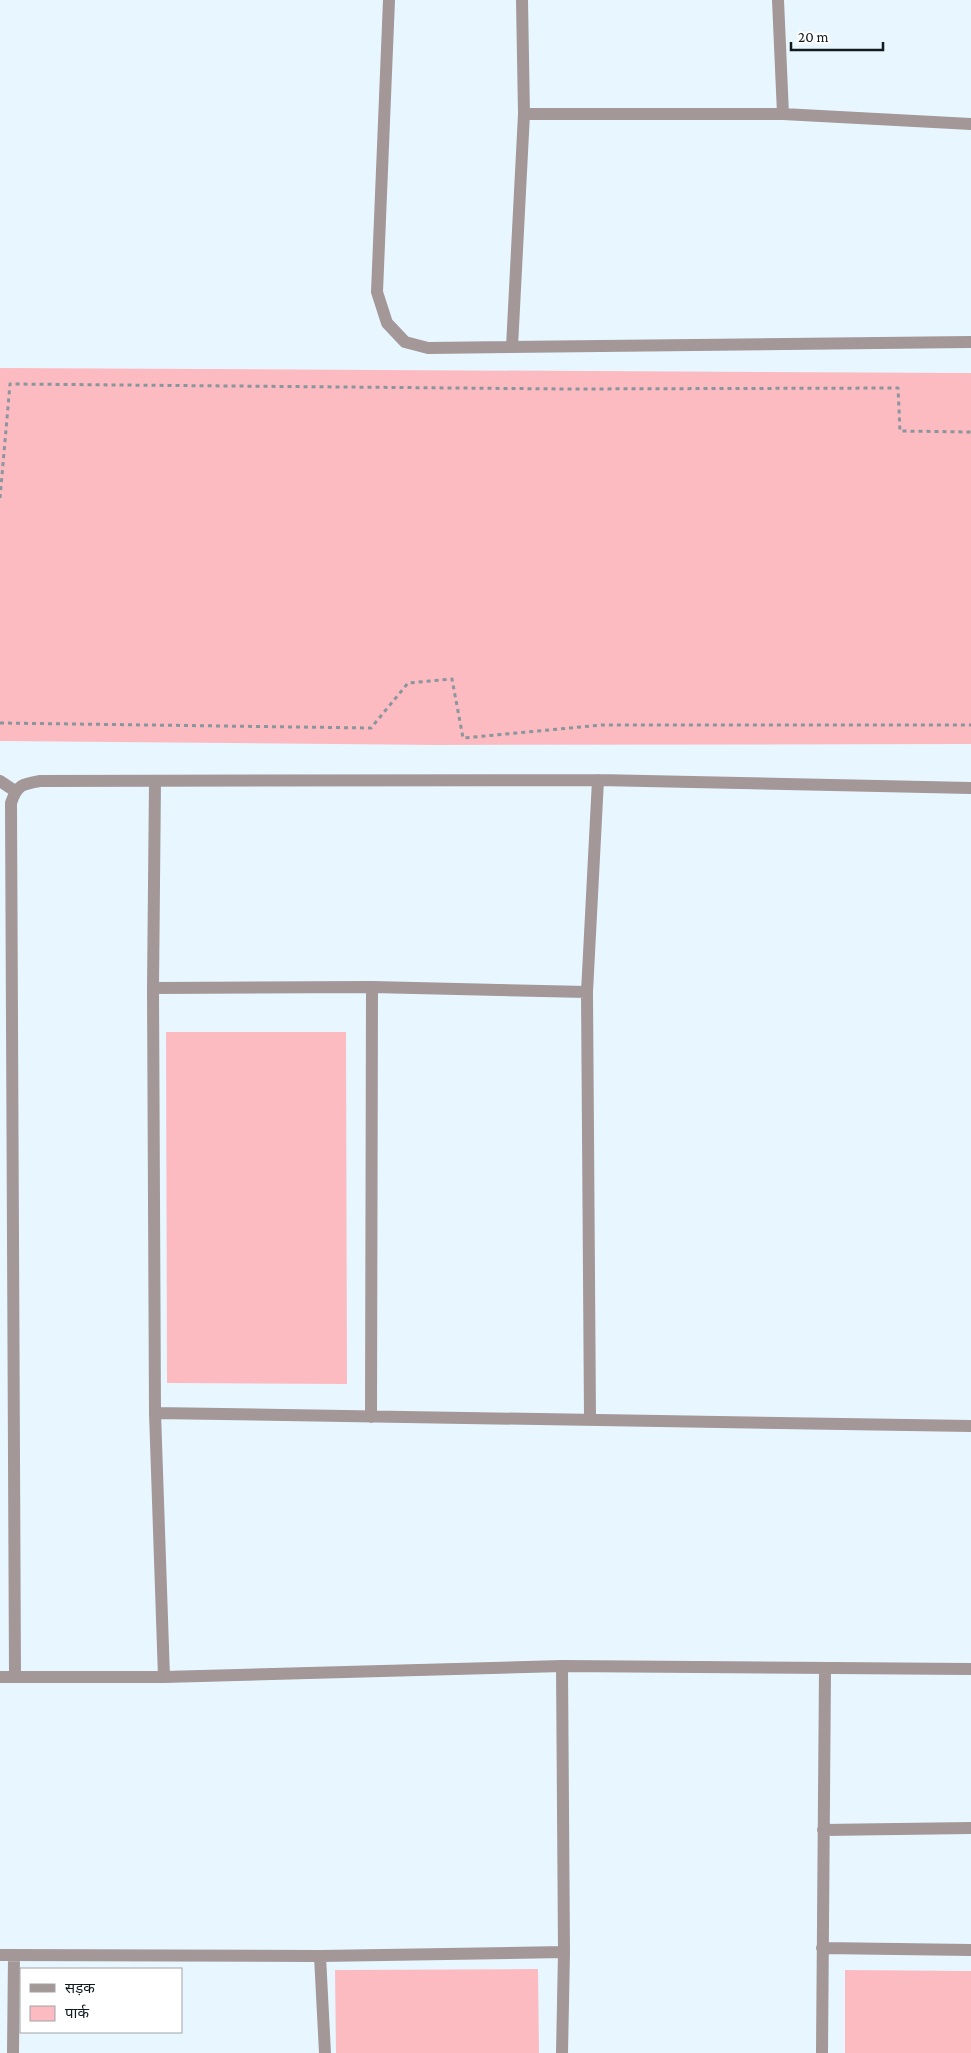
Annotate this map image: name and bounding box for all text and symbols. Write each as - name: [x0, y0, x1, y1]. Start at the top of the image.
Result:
- scale bar: [791, 20, 884, 52]
- text: 20 m: [798, 29, 829, 45]
- legend: [20, 1968, 182, 2033]
- text: सड़क: [65, 1980, 95, 1996]
- text: पार्क: [65, 2004, 89, 2021]

